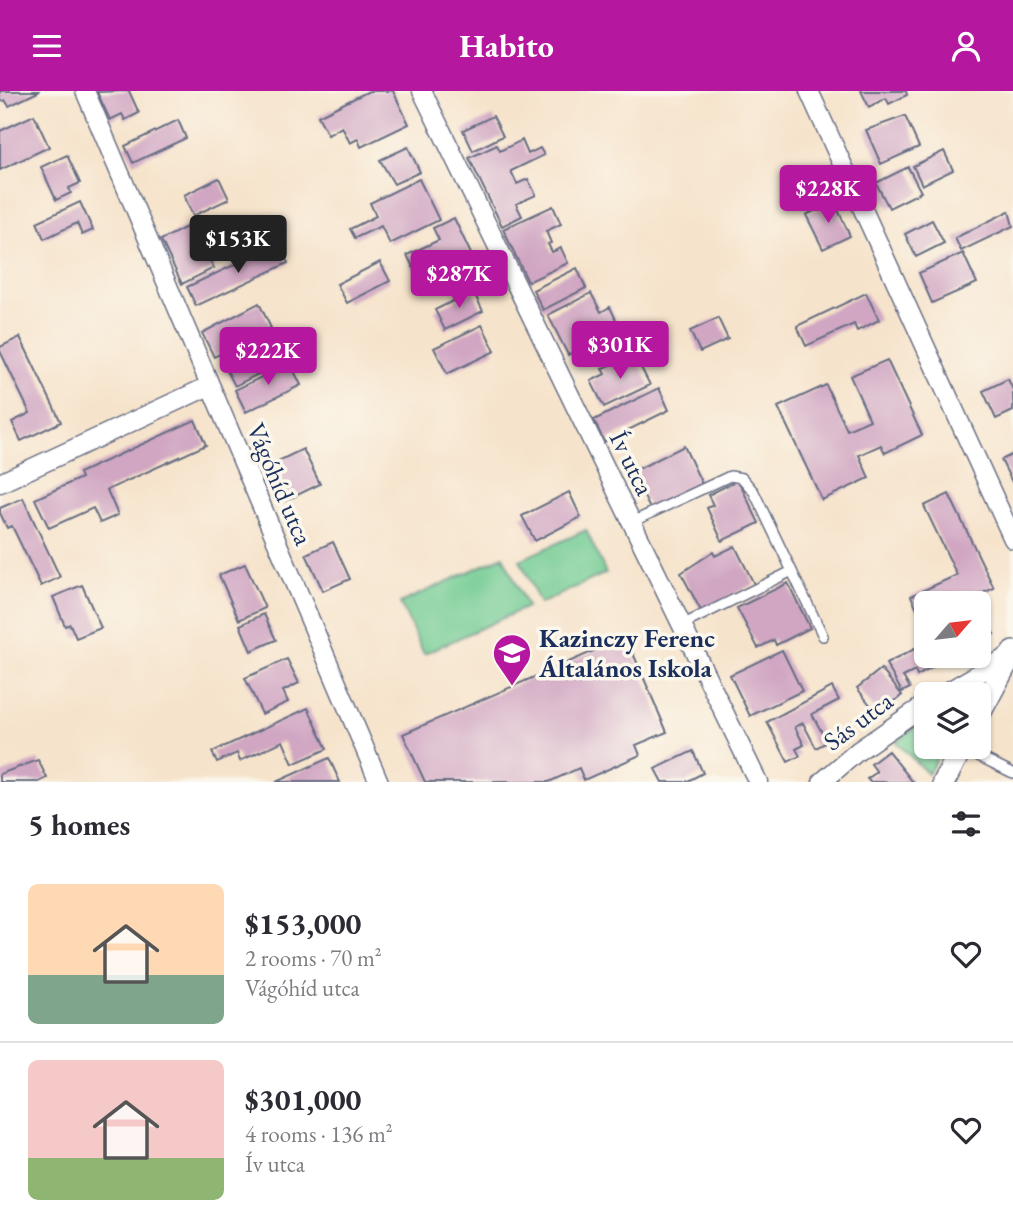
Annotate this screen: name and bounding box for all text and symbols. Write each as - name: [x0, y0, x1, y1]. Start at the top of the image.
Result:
- text: Habito: [459, 25, 554, 67]
- icon: menu: [28, 27, 66, 65]
- icon: person: [947, 27, 985, 65]
- pin: $228K: [779, 165, 877, 225]
- text: $228K: [796, 173, 860, 203]
- pin: $153K: [189, 215, 287, 275]
- text: $153K: [206, 223, 270, 253]
- pin: $287K: [410, 251, 508, 310]
- text: $287K: [427, 258, 491, 288]
- pin: $301K: [571, 321, 669, 381]
- pin: $222K: [219, 327, 317, 387]
- text: $301K: [588, 329, 652, 359]
- text: $222K: [236, 335, 300, 365]
- street label: Vágóhíd utca: [239, 418, 321, 551]
- street label: Ív utca: [602, 425, 662, 502]
- north arrow: [914, 591, 990, 669]
- map controls: [914, 591, 991, 759]
- place label: Kazinczy Ferenc Általános Iskola: [538, 621, 715, 685]
- school or university icon: Kazinczy Ferenc Általános Iskola: [491, 632, 533, 687]
- button: layers: [914, 682, 991, 759]
- street label: Sás utca: [816, 683, 900, 758]
- text: 5 homes: [28, 805, 130, 844]
- icon: filters: [947, 805, 985, 843]
- text: $153,000: [245, 904, 361, 943]
- icon: home: [84, 912, 168, 996]
- icon: heart: [947, 935, 985, 973]
- text: 2 rooms · 70 m²: [245, 943, 382, 973]
- text: Vágóhíd utca: [245, 973, 360, 1003]
- text: $301,000: [245, 1080, 361, 1119]
- icon: home: [84, 1088, 168, 1172]
- icon: heart: [947, 1111, 985, 1149]
- text: 4 rooms · 136 m²: [245, 1119, 393, 1149]
- text: Ív utca: [245, 1149, 305, 1179]

